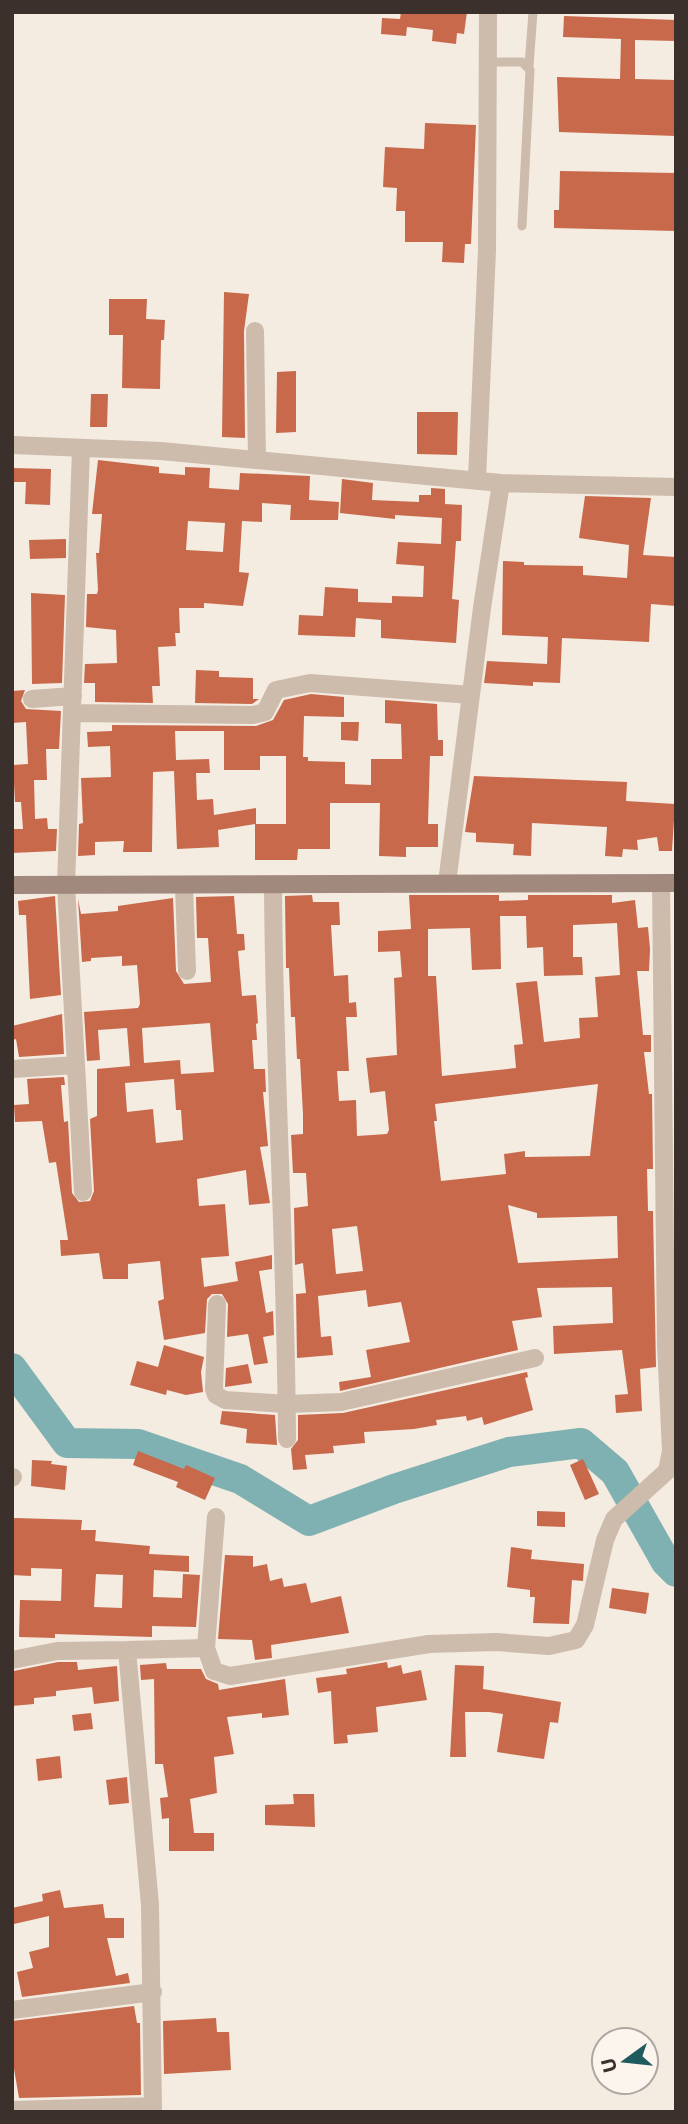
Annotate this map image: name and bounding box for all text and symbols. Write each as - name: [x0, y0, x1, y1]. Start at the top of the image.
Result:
- north arrow: [590, 2026, 660, 2096]
- text: U: [595, 2056, 621, 2075]

